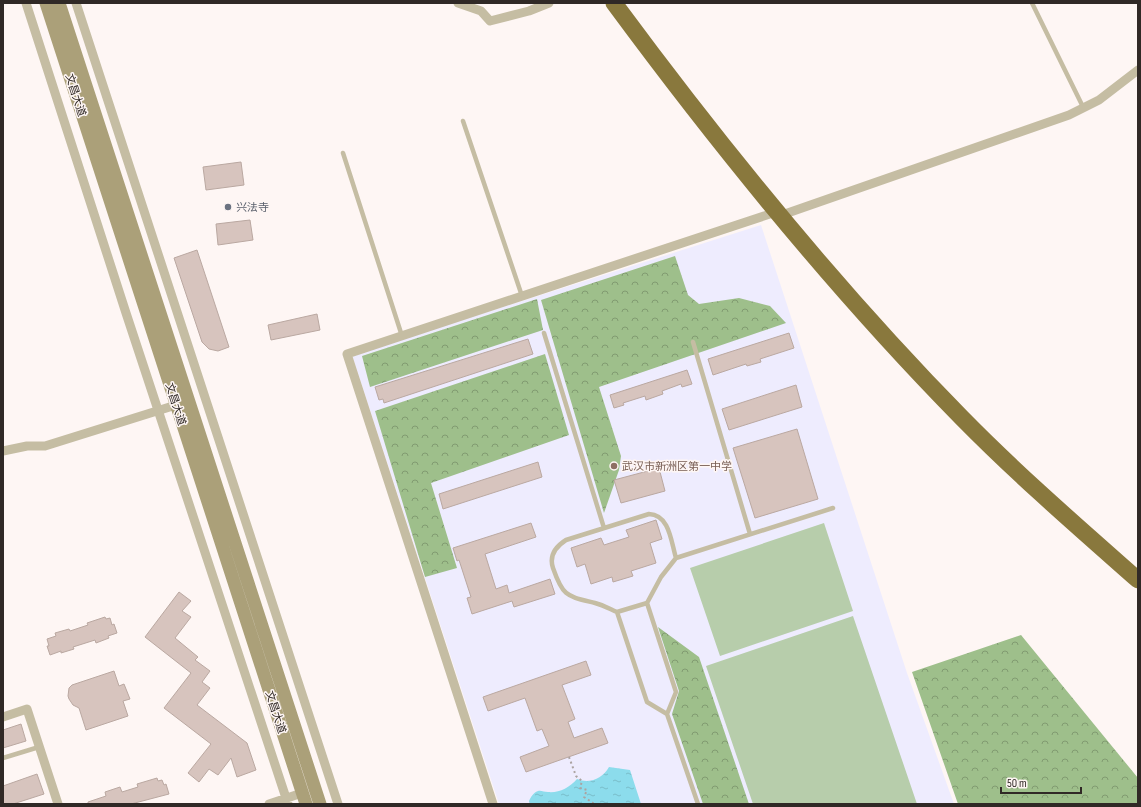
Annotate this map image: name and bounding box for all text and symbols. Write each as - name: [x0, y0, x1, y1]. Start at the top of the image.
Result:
- street label: 文昌大道: [63, 72, 89, 118]
- place label: 兴法寺: [236, 201, 269, 214]
- marker: 兴法寺: [223, 202, 233, 212]
- street label: 文昌大道: [163, 381, 189, 427]
- place label: 武汉市新洲区第一中学: [622, 460, 732, 473]
- marker: 武汉市新洲区第一中学: [609, 461, 619, 471]
- street label: 文昌大道: [263, 689, 289, 735]
- scale bar: [1001, 769, 1081, 795]
- text: 50 m: [1007, 776, 1027, 791]

